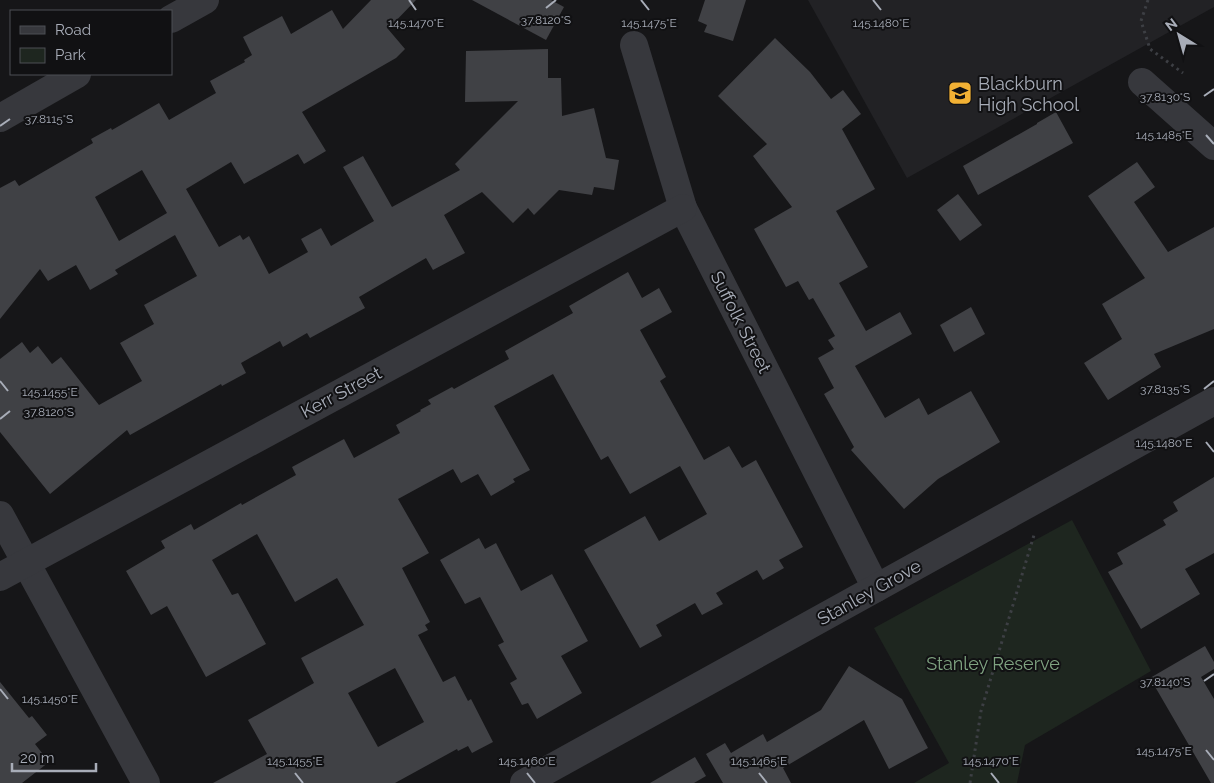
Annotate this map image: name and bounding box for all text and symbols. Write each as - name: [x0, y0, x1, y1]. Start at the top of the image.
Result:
- legend: [10, 10, 172, 75]
- north arrow: [1154, 10, 1204, 60]
- text: 37.8120°S: [521, 13, 571, 27]
- text: N: [1162, 15, 1180, 34]
- text: 145.1470°E: [388, 16, 444, 30]
- text: 145.1475°E: [621, 16, 677, 30]
- text: 145.1480°E: [853, 16, 909, 30]
- text: Road: [55, 21, 91, 39]
- text: Park: [55, 46, 86, 64]
- place label: Blackburn High School: [978, 73, 1079, 115]
- school or university icon: Blackburn High School: [947, 80, 973, 106]
- text: 37.8130°S: [1140, 90, 1190, 104]
- text: 37.8115°S: [25, 112, 73, 126]
- text: 145.1485°E: [1136, 128, 1192, 142]
- street label: Suffolk Street: [706, 268, 776, 376]
- street label: Kerr Street: [297, 362, 385, 422]
- text: 37.8135°S: [1140, 382, 1190, 396]
- text: 145.1455°E: [22, 385, 78, 399]
- text: 37.8120°S: [24, 405, 74, 419]
- text: 145.1480°E: [1136, 436, 1192, 450]
- street label: Stanley Grove: [813, 555, 925, 629]
- park label: Stanley Reserve: [926, 653, 1060, 674]
- text: 37.8140°S: [1140, 675, 1190, 689]
- text: 145.1450°E: [22, 692, 78, 706]
- scale bar: [12, 740, 96, 772]
- text: 145.1475°E: [1136, 744, 1192, 758]
- text: 20 m: [20, 749, 55, 767]
- text: 145.1455°E: [267, 754, 323, 768]
- text: 145.1460°E: [498, 754, 556, 768]
- text: 145.1465°E: [731, 754, 787, 768]
- text: 145.1470°E: [963, 754, 1019, 768]

